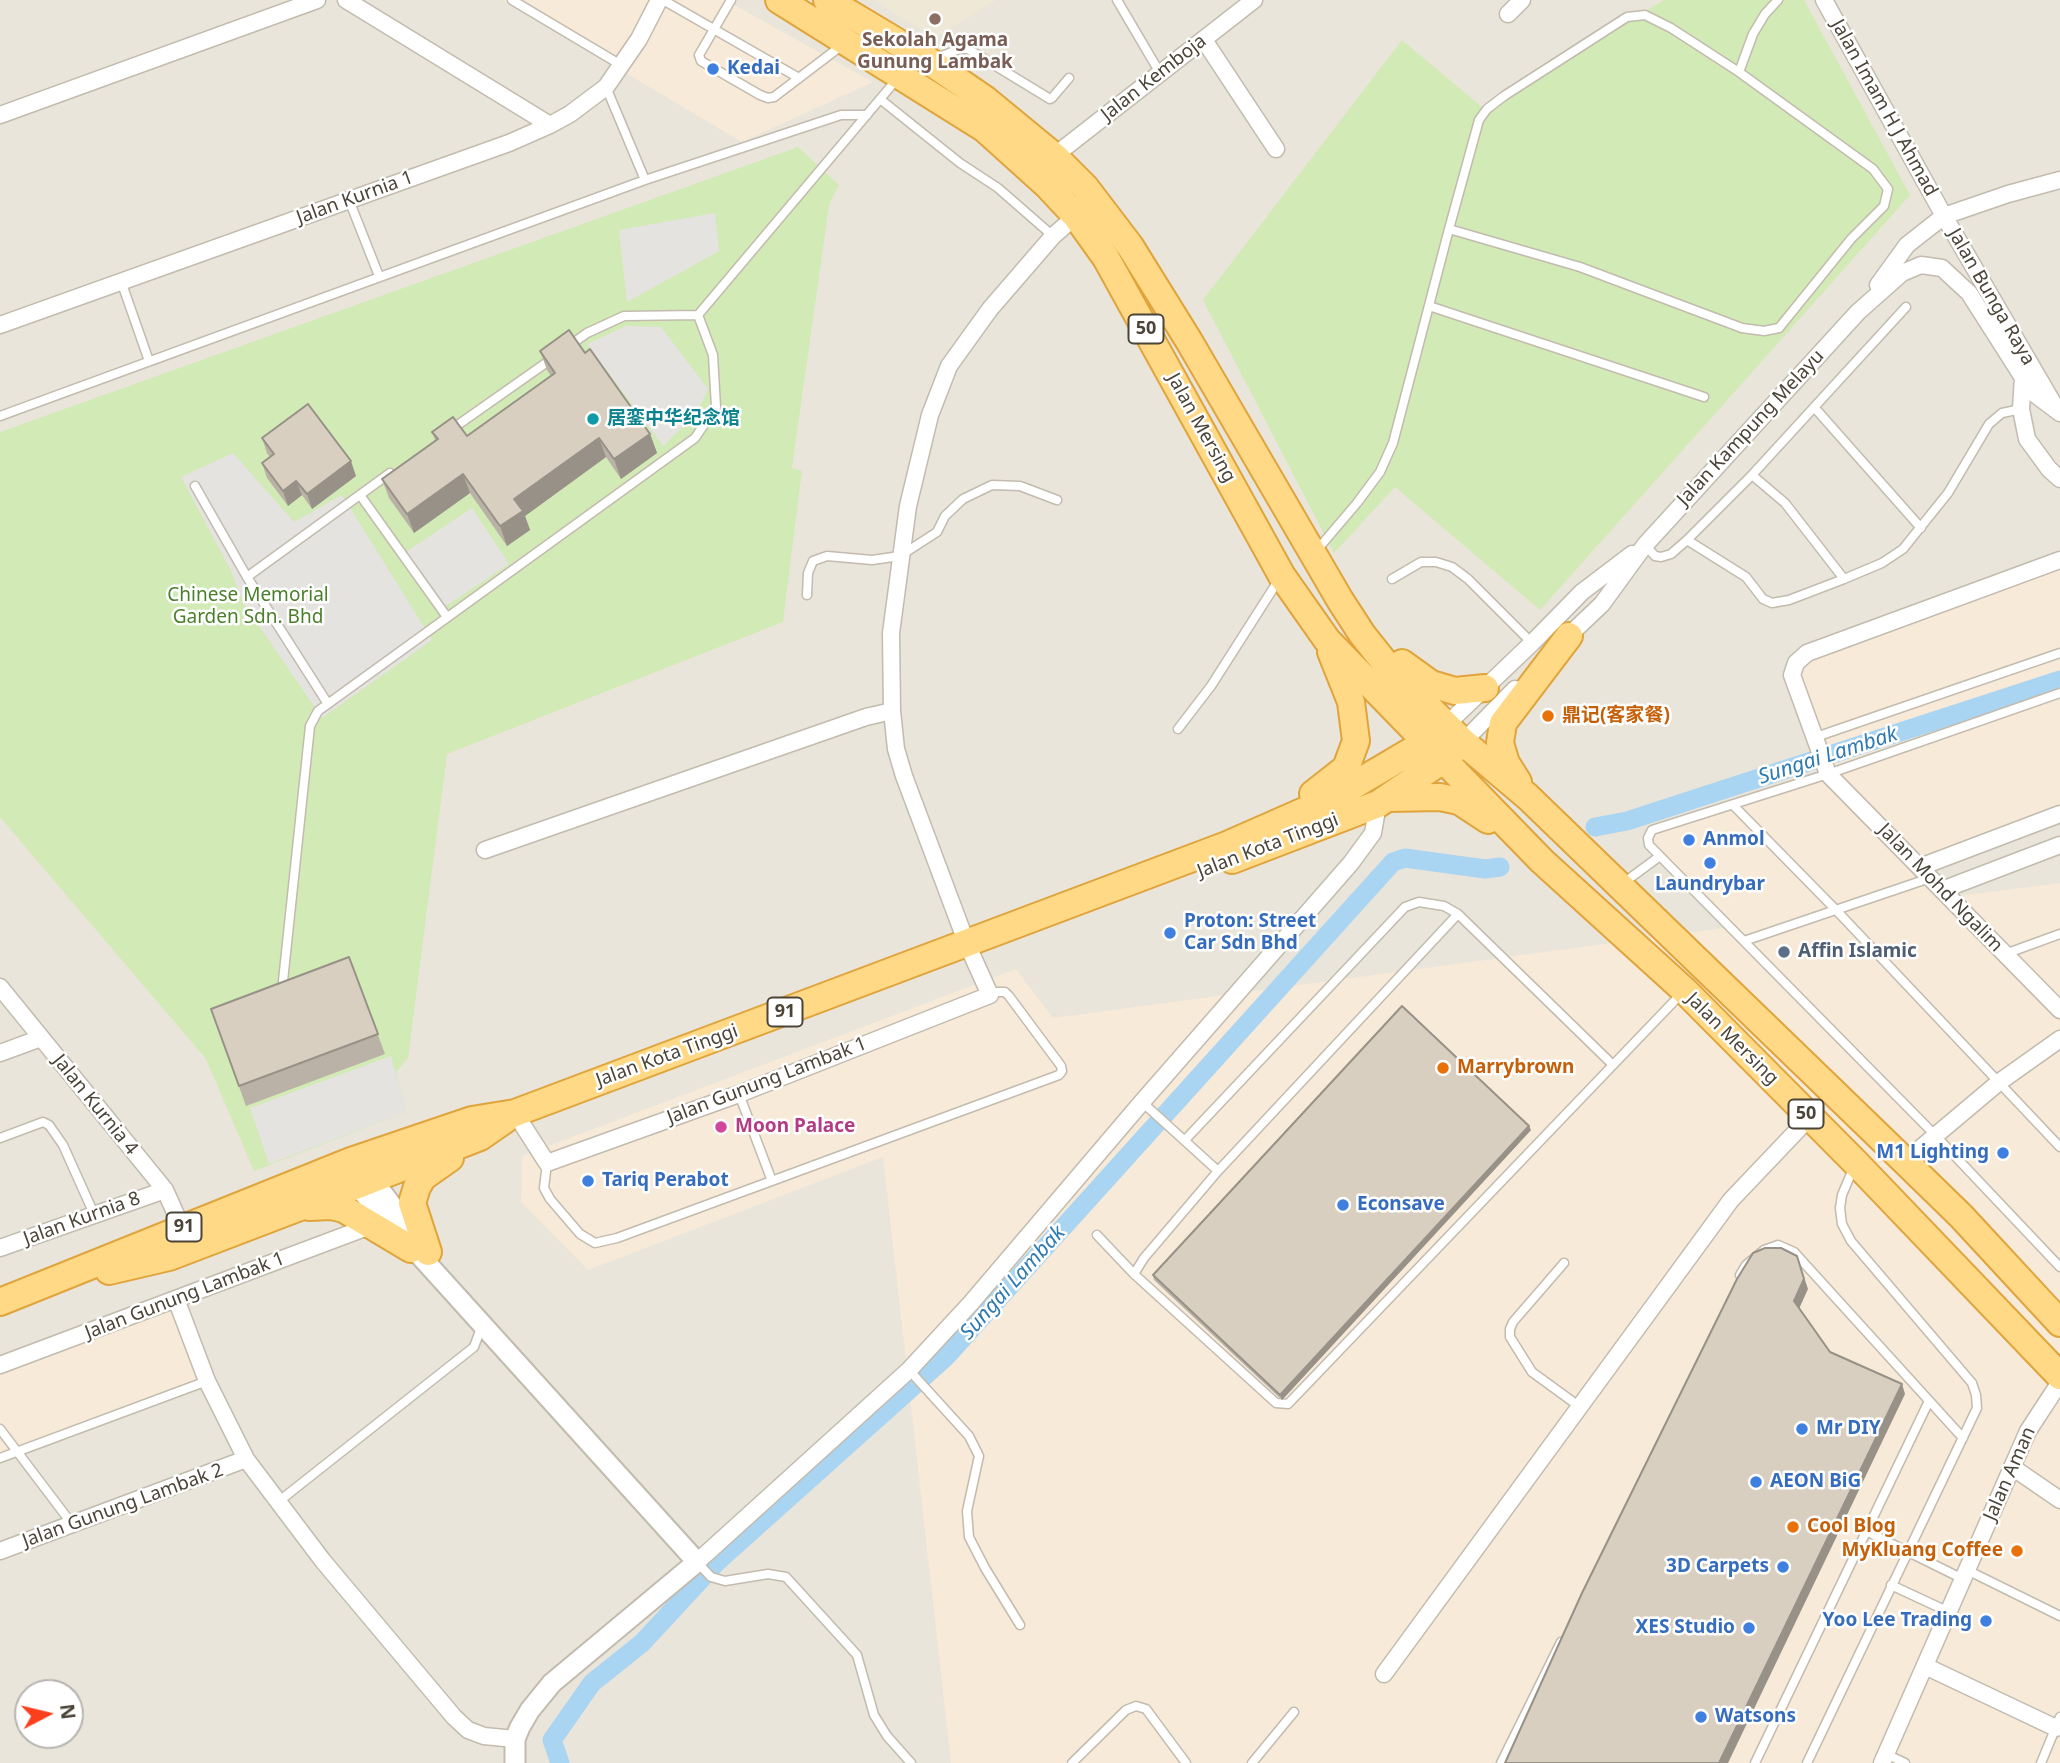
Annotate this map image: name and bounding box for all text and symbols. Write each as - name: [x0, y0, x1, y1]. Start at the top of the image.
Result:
- marker: Sekolah Agama Gunung Lambak: [927, 11, 943, 27]
- street label: Jalan Imam H J Ahmad: [1826, 16, 1942, 200]
- place label: Sekolah Agama Gunung Lambak: [857, 30, 1013, 74]
- street label: Jalan Kemboja: [1097, 30, 1211, 126]
- place label: Kedai: [727, 58, 780, 80]
- marker: Kedai: [705, 61, 721, 77]
- street label: Jalan Kurnia 1: [294, 166, 416, 230]
- street label: Jalan Bunga Raya: [1943, 225, 2039, 369]
- road number: 50: [1128, 314, 1164, 344]
- street label: Jalan Kampung Melayu: [1673, 345, 1829, 511]
- street label: Jalan Mersing: [1162, 369, 1240, 487]
- place label: 居銮中华纪念馆: [607, 408, 740, 430]
- marker: 居銮中华纪念馆: [585, 411, 601, 427]
- park label: Chinese Memorial Garden Sdn. Bhd: [167, 585, 329, 629]
- place label: 鼎记(客家餐): [1562, 705, 1670, 727]
- marker: 鼎记(客家餐): [1540, 708, 1556, 724]
- water label: Sungai Lambak: [1755, 722, 1901, 790]
- street label: Jalan Kota Tinggi: [1194, 809, 1342, 883]
- street label: Jalan Mohd Ngalim: [1873, 819, 2007, 957]
- place label: Anmol: [1703, 829, 1765, 851]
- marker: Anmol: [1681, 832, 1697, 848]
- marker: Laundrybar: [1702, 855, 1718, 871]
- place label: Laundrybar: [1655, 874, 1765, 896]
- place label: Proton: Street Car Sdn Bhd: [1184, 911, 1316, 955]
- marker: Proton: Street Car Sdn Bhd: [1162, 925, 1178, 941]
- place label: Affin Islamic: [1798, 941, 1917, 963]
- marker: Affin Islamic: [1776, 944, 1792, 960]
- street label: Jalan Mersing: [1681, 988, 1783, 1090]
- road number: 91: [768, 998, 802, 1027]
- street label: Jalan Kota Tinggi: [593, 1020, 741, 1092]
- street label: Jalan Gunung Lambak 1: [664, 1032, 870, 1130]
- street label: Jalan Kurnia 4: [48, 1050, 142, 1160]
- place label: Marrybrown: [1457, 1057, 1574, 1079]
- marker: Marrybrown: [1435, 1060, 1451, 1076]
- road number: 50: [1788, 1100, 1824, 1128]
- place label: Moon Palace: [735, 1116, 855, 1138]
- marker: Moon Palace: [713, 1119, 729, 1135]
- place label: M1 Lighting: [1876, 1142, 1989, 1164]
- marker: M1 Lighting: [1995, 1145, 2011, 1161]
- place label: Tariq Perabot: [602, 1170, 729, 1192]
- marker: Tariq Perabot: [580, 1173, 596, 1189]
- street label: Jalan Kurnia 8: [21, 1187, 143, 1251]
- place label: Econsave: [1357, 1194, 1445, 1216]
- marker: Econsave: [1335, 1197, 1351, 1213]
- road number: 91: [166, 1212, 202, 1242]
- water label: Sungai Lambak: [955, 1221, 1071, 1345]
- street label: Jalan Gunung Lambak 1: [82, 1247, 288, 1345]
- place label: Mr DIY: [1816, 1418, 1881, 1440]
- marker: Mr DIY: [1794, 1421, 1810, 1437]
- street label: Jalan Aman: [1979, 1424, 2041, 1524]
- street label: Jalan Gunung Lambak 2: [19, 1459, 227, 1553]
- place label: AEON BiG: [1770, 1471, 1861, 1493]
- marker: AEON BiG: [1748, 1474, 1764, 1490]
- place label: Cool Blog: [1807, 1516, 1896, 1538]
- marker: Cool Blog: [1785, 1519, 1801, 1535]
- place label: MyKluang Coffee: [1842, 1540, 2003, 1562]
- marker: MyKluang Coffee: [2009, 1543, 2025, 1559]
- place label: 3D Carpets: [1666, 1556, 1769, 1578]
- marker: 3D Carpets: [1775, 1559, 1791, 1575]
- place label: Yoo Lee Trading: [1823, 1610, 1972, 1632]
- marker: Yoo Lee Trading: [1978, 1613, 1994, 1629]
- place label: XES Studio: [1636, 1617, 1735, 1639]
- marker: XES Studio: [1741, 1620, 1757, 1636]
- north arrow: [14, 1679, 84, 1749]
- text: N: [54, 1702, 82, 1721]
- place label: Watsons: [1715, 1706, 1796, 1728]
- marker: Watsons: [1693, 1709, 1709, 1725]

